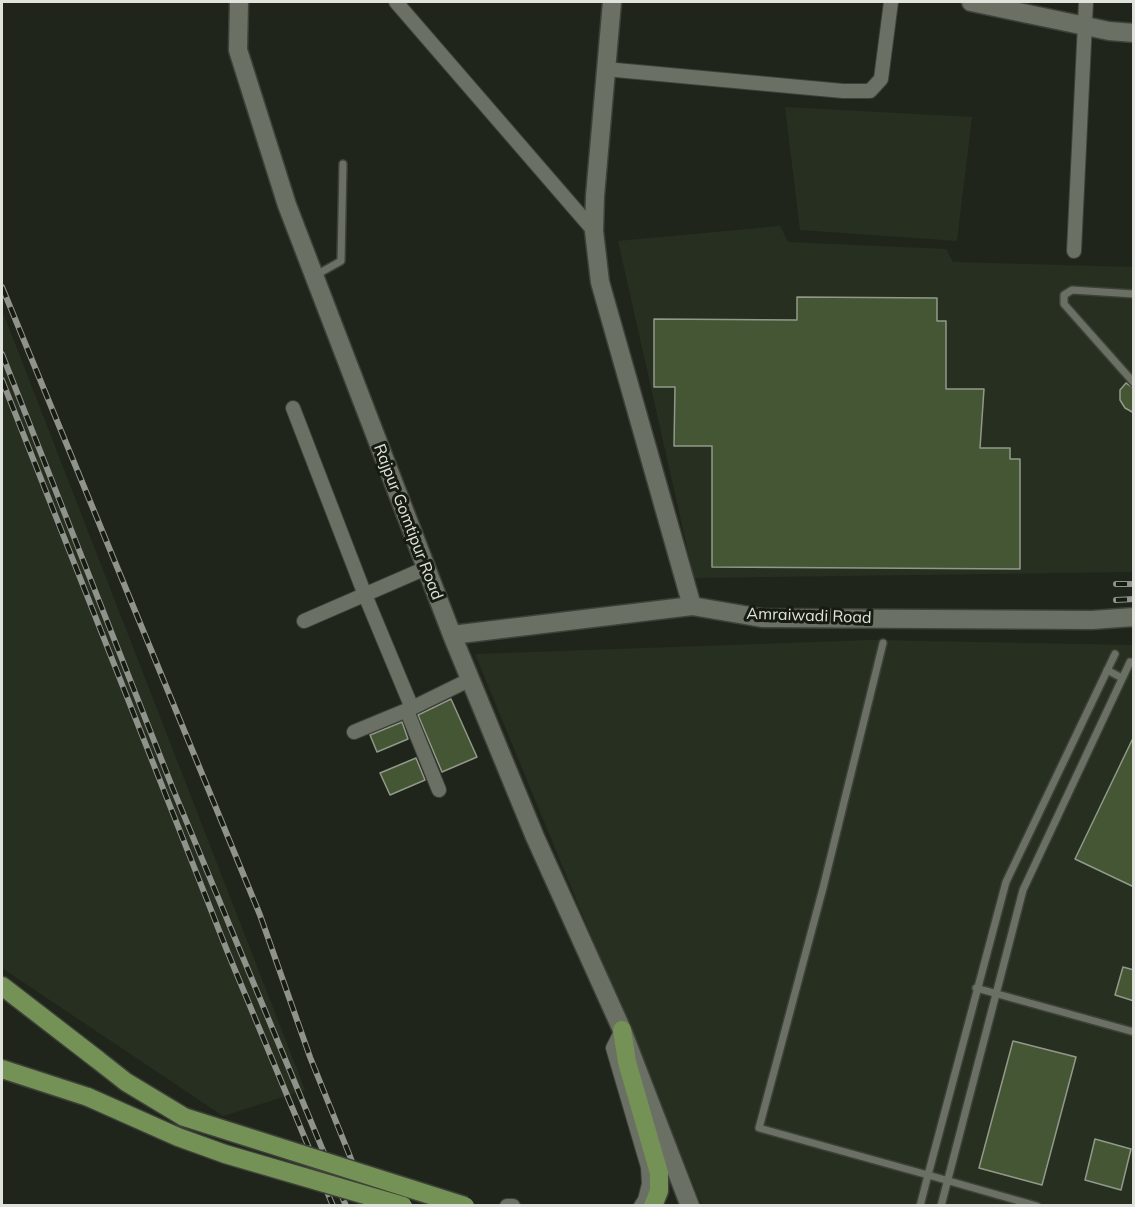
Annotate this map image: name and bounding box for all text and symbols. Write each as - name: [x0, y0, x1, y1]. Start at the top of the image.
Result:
- street label: Rajpur Gomtipur Road: [369, 441, 447, 603]
- street label: Amraiwadi Road: [746, 604, 872, 628]

